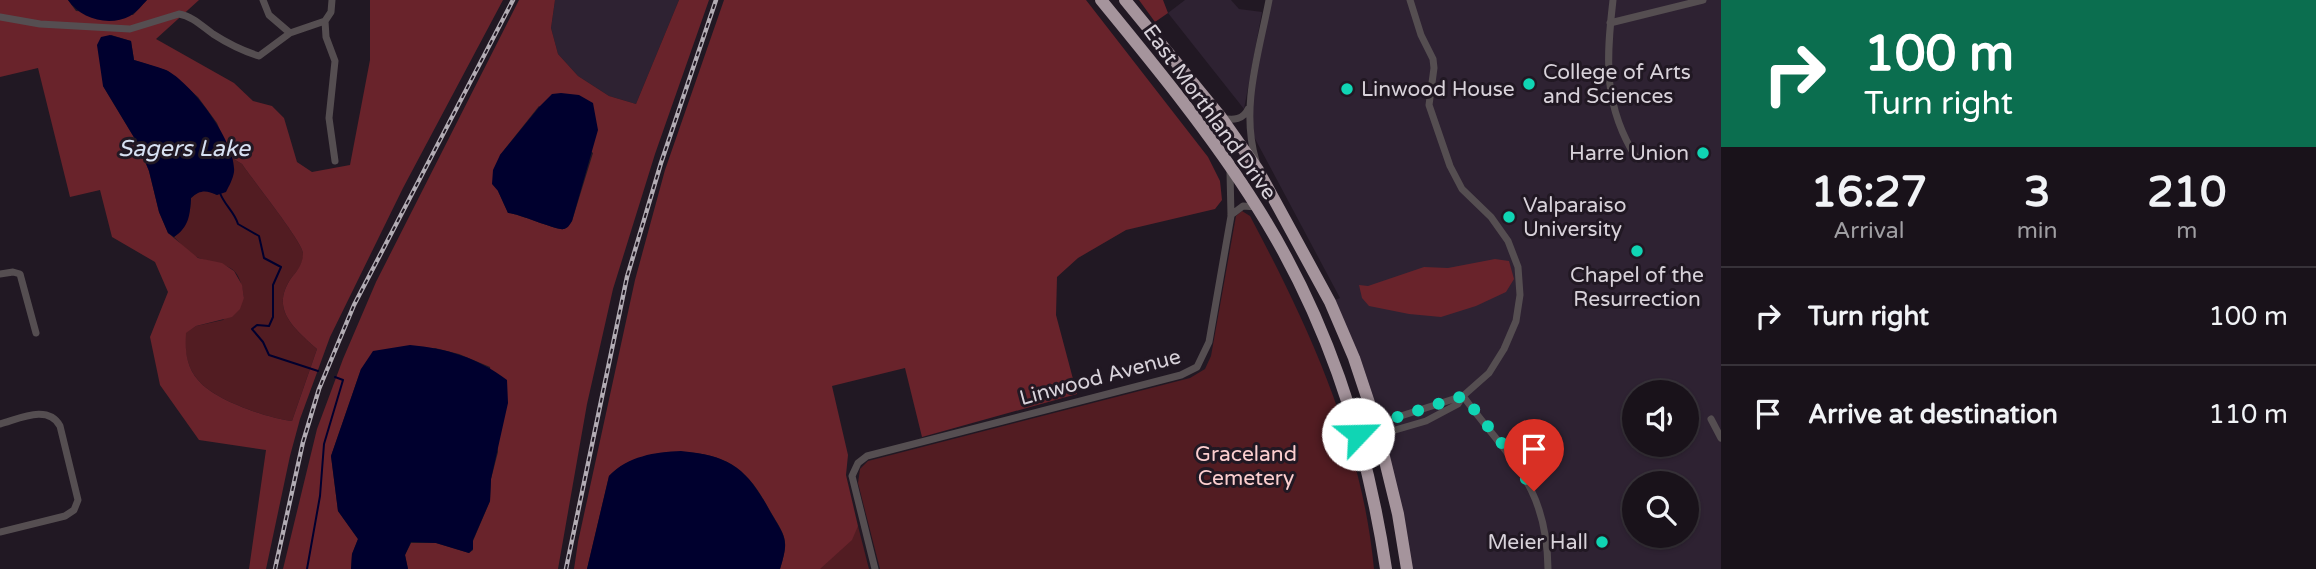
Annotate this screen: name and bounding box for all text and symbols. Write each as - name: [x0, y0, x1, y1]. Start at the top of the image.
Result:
- street label: East Morthland Drive: [1138, 20, 1282, 205]
- text: 100 m: [1864, 25, 2014, 84]
- icon: right: [1749, 28, 1840, 119]
- place label: College of Arts and Sciences: [1543, 60, 1691, 109]
- marker: College of Arts and Sciences: [1521, 76, 1537, 92]
- place label: Linwood House: [1361, 77, 1515, 102]
- marker: Linwood House: [1339, 81, 1355, 97]
- text: Turn right: [1864, 85, 2013, 123]
- water label: Sagers Lake: [118, 135, 252, 163]
- place label: Harre Union: [1569, 141, 1689, 166]
- marker: Harre Union: [1695, 145, 1711, 161]
- text: 16:27: [1811, 167, 1927, 218]
- text: 3: [2024, 167, 2050, 218]
- text: 210: [2147, 167, 2226, 218]
- place label: Valparaiso University: [1523, 193, 1626, 242]
- marker: Valparaiso University: [1501, 209, 1517, 225]
- text: Arrival: [1833, 217, 1904, 245]
- text: min: [2017, 217, 2058, 245]
- text: m: [2176, 217, 2197, 245]
- marker: Chapel of the Resurrection: [1629, 243, 1645, 259]
- place label: Chapel of the Resurrection: [1570, 263, 1704, 312]
- icon: right: [1749, 297, 1787, 335]
- text: Turn right: [1808, 301, 1929, 332]
- text: 100 m: [2208, 301, 2288, 332]
- street label: Linwood Avenue: [1017, 344, 1184, 411]
- map controls: [1622, 380, 1699, 548]
- button: sound: [1622, 380, 1699, 457]
- icon: arrive: [1749, 395, 1787, 433]
- position arrow: [1321, 397, 1395, 471]
- text: Arrive at destination: [1808, 399, 2058, 430]
- text: 110 m: [2208, 399, 2288, 430]
- pin: [1504, 419, 1564, 491]
- icon: arrive: [1515, 430, 1553, 468]
- park label: Graceland Cemetery: [1195, 442, 1297, 491]
- button: search: [1622, 471, 1699, 548]
- place label: Meier Hall: [1487, 530, 1588, 555]
- marker: Meier Hall: [1594, 534, 1610, 550]

